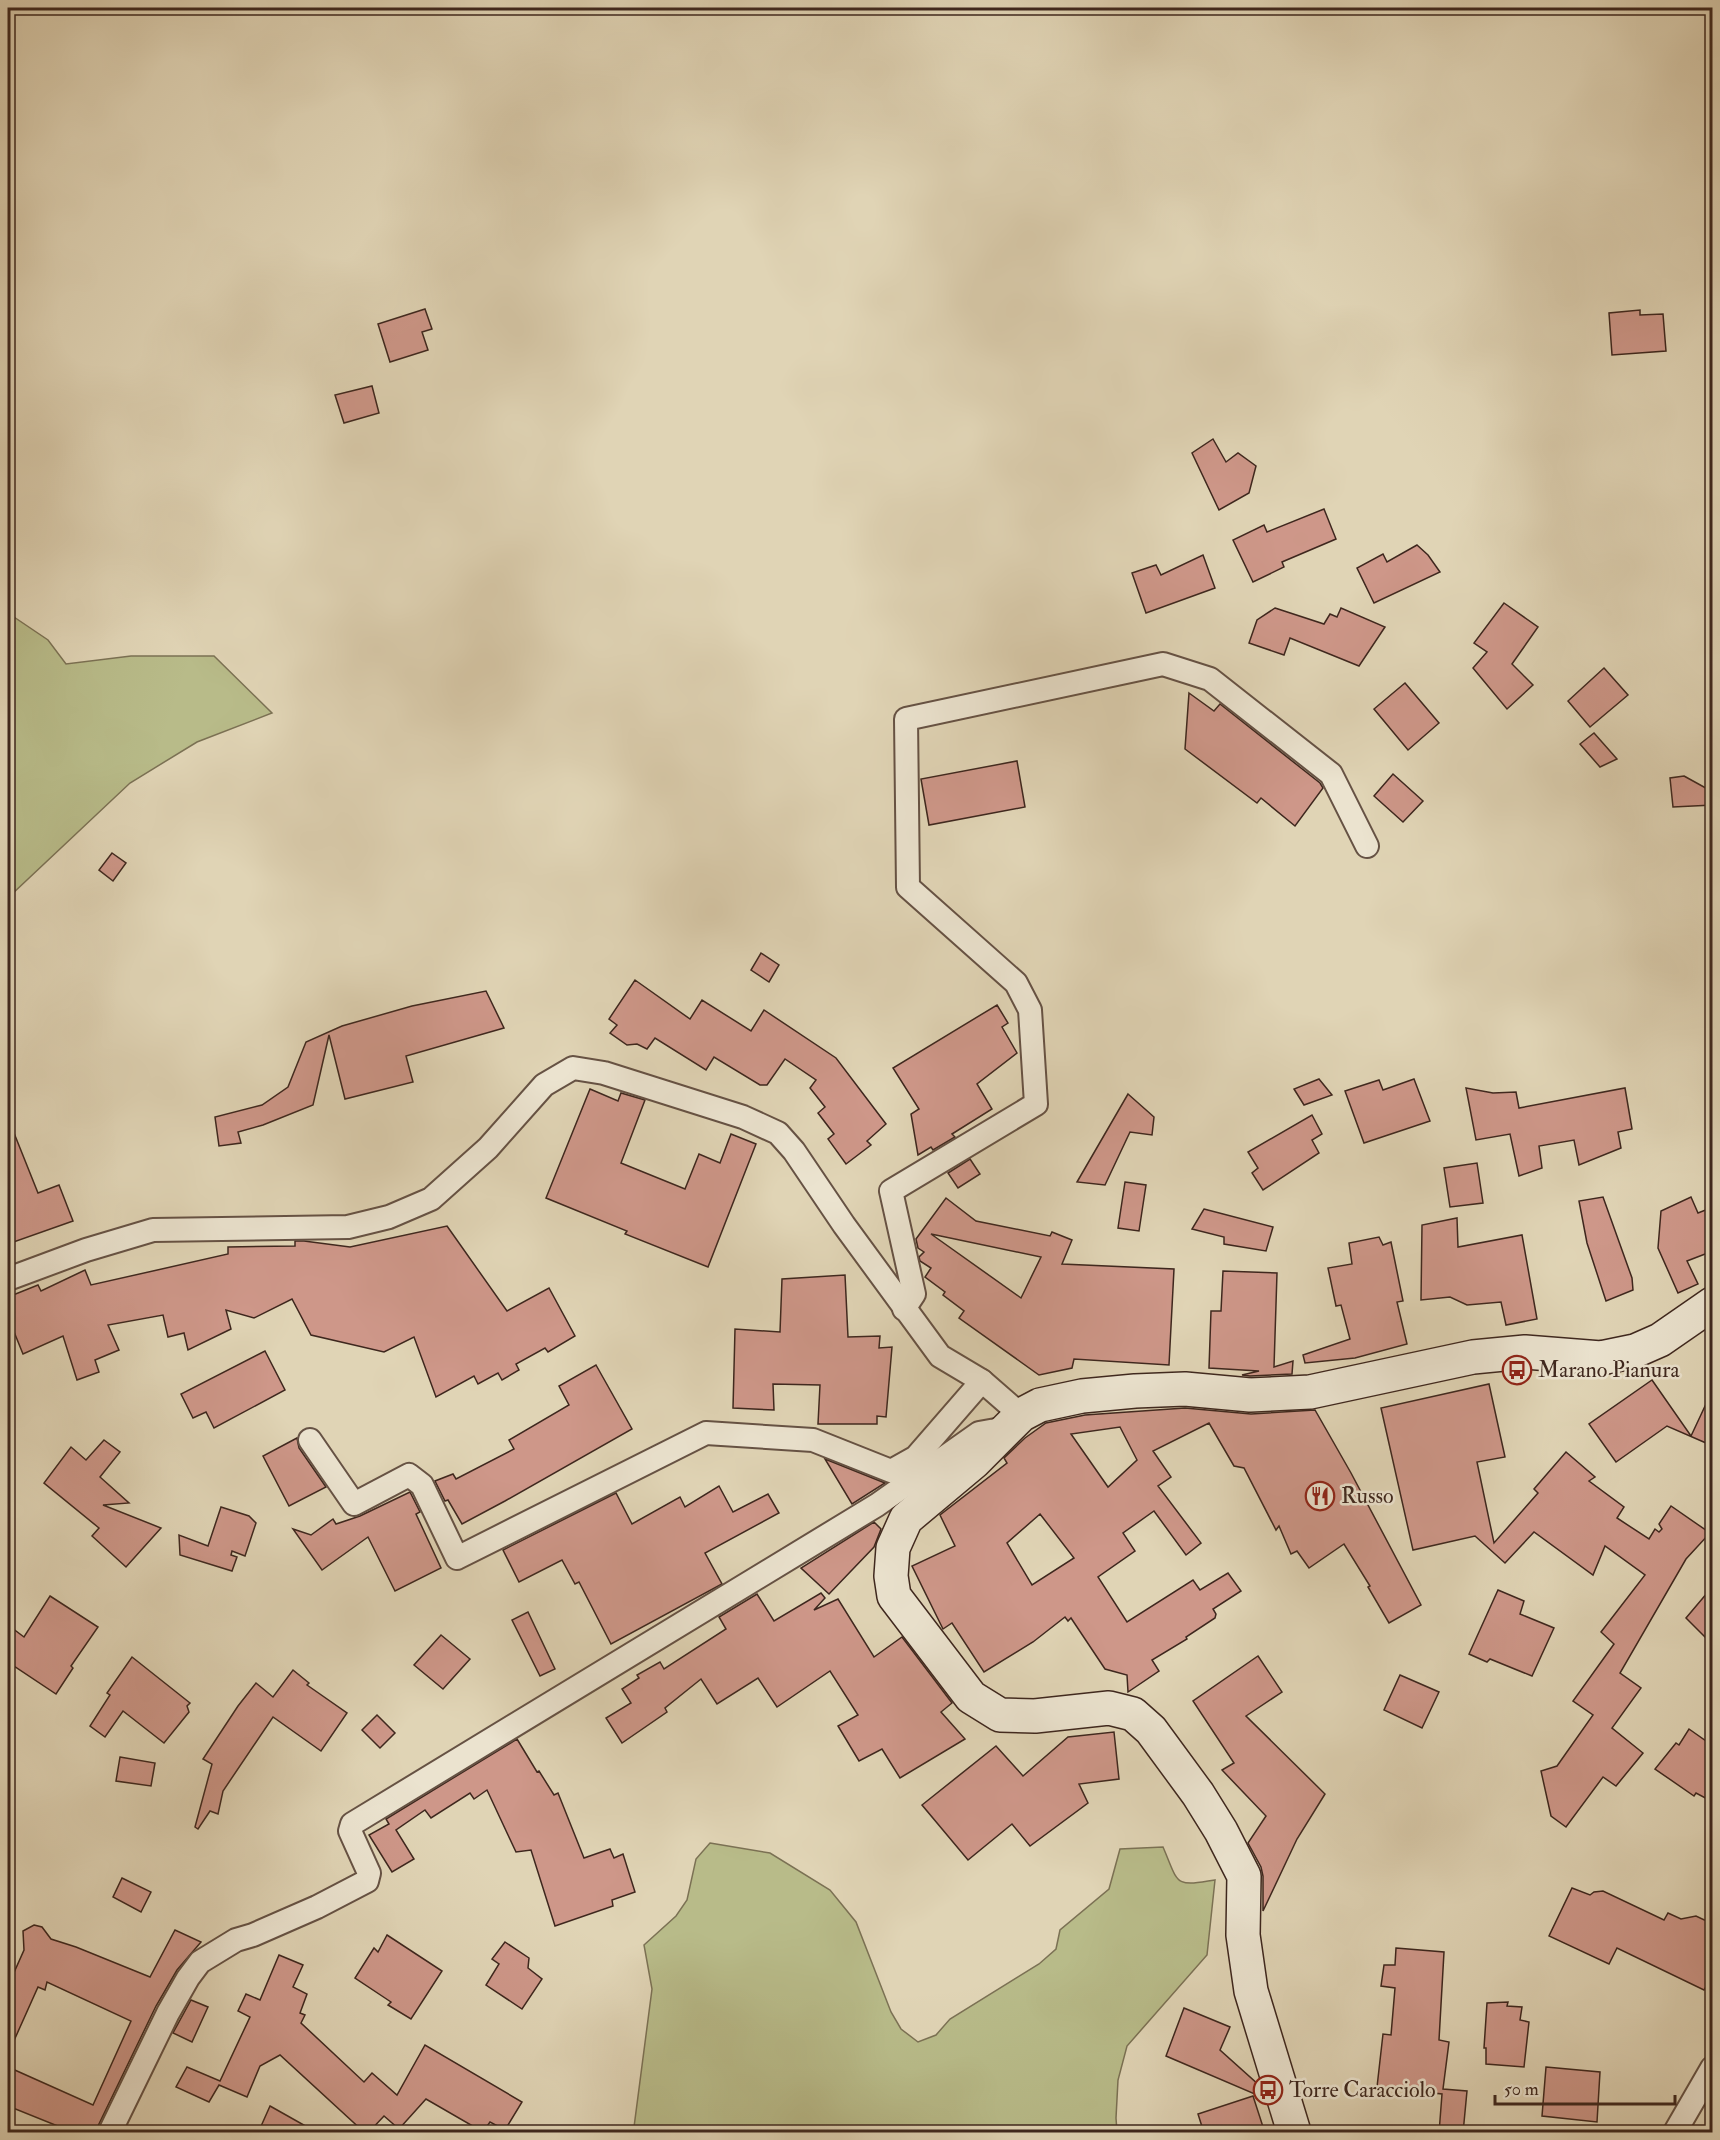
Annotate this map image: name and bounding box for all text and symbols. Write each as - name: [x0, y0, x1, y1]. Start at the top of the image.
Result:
- bus stop icon: Marano Pianura: [1501, 1354, 1533, 1386]
- place label: Marano Pianura: [1538, 1356, 1680, 1384]
- restaurant icon: Russo: [1304, 1480, 1336, 1512]
- place label: Russo: [1341, 1482, 1394, 1510]
- scale bar: [1495, 2068, 1675, 2106]
- bus stop icon: Torre Caracciolo: [1252, 2074, 1284, 2106]
- place label: Torre Caracciolo: [1289, 2076, 1436, 2104]
- text: 50 m: [1504, 2078, 1539, 2101]

